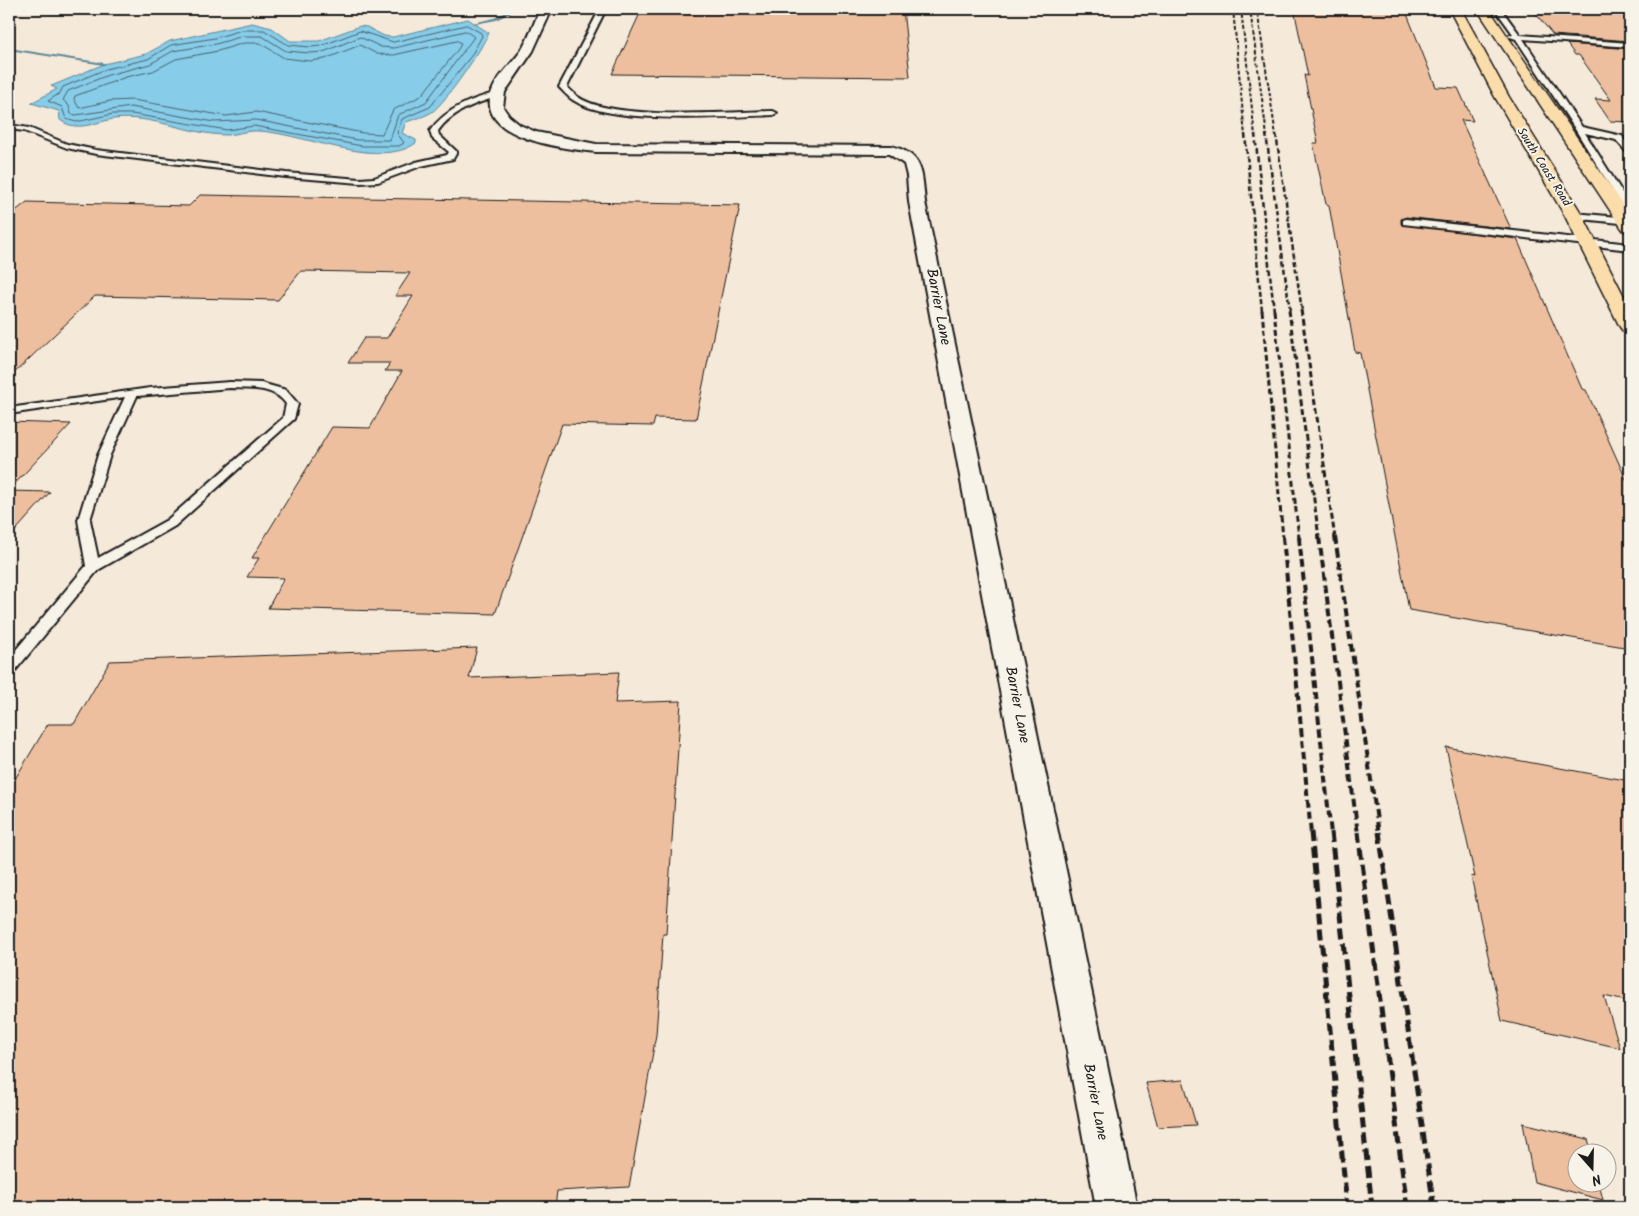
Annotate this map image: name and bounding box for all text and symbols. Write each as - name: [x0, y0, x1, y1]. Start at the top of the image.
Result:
- street label: South Coast Road: [1512, 124, 1577, 211]
- street label: Barrier Lane: [919, 267, 957, 348]
- street label: Barrier Lane: [998, 665, 1036, 746]
- street label: Barrier Lane: [1076, 1062, 1114, 1143]
- north arrow: [1566, 1144, 1616, 1194]
- text: N: [1588, 1167, 1604, 1191]

